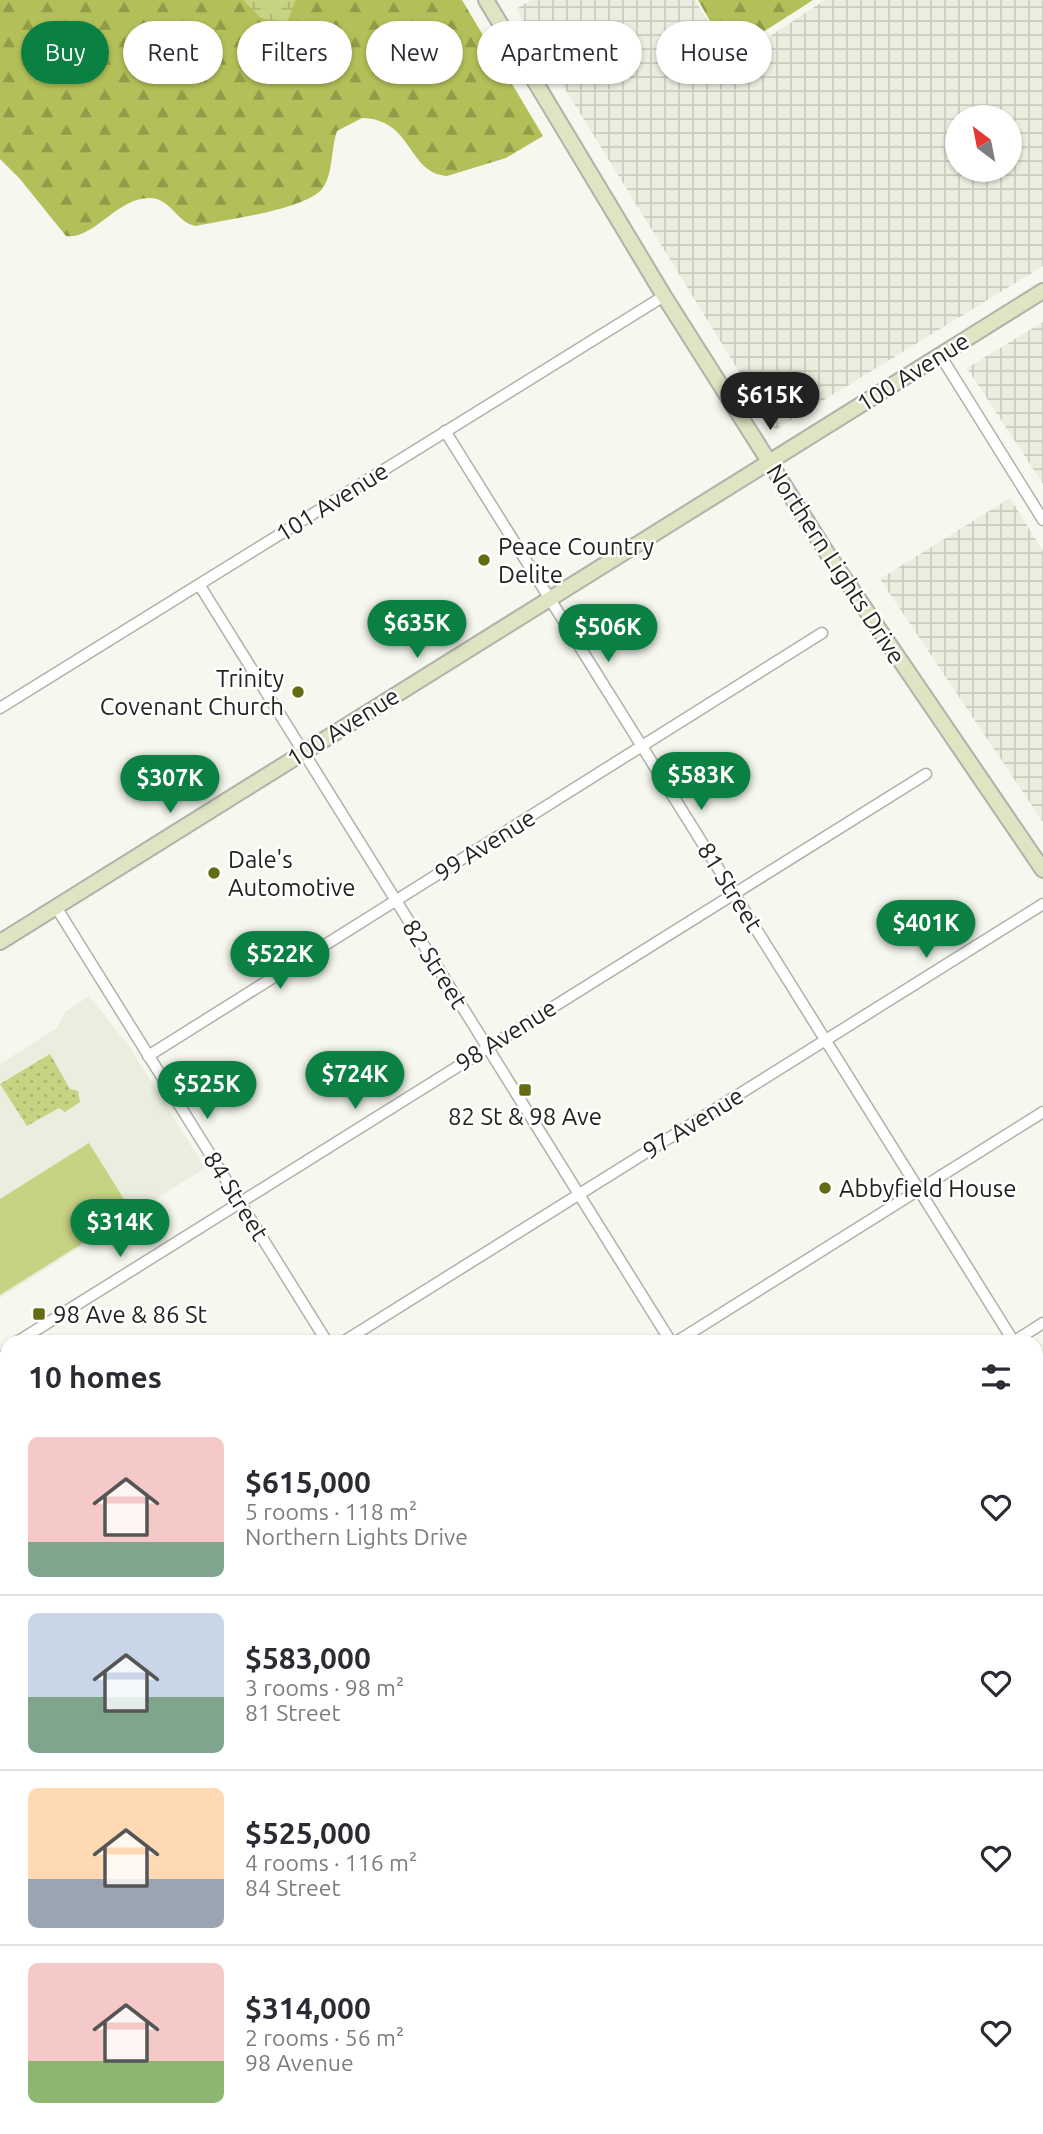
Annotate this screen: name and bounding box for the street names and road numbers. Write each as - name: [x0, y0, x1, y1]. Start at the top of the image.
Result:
- street label: 100 Avenue: [852, 327, 974, 417]
- street label: 101 Avenue: [271, 457, 393, 547]
- street label: Northern Lights Drive: [761, 459, 911, 669]
- street label: 100 Avenue: [282, 682, 404, 772]
- street label: 99 Avenue: [430, 803, 540, 887]
- street label: 81 Street: [692, 838, 768, 937]
- street label: 82 Street: [397, 915, 473, 1014]
- street label: 98 Avenue: [451, 993, 561, 1077]
- street label: 97 Avenue: [638, 1081, 748, 1165]
- street label: 84 Street: [198, 1147, 274, 1246]

